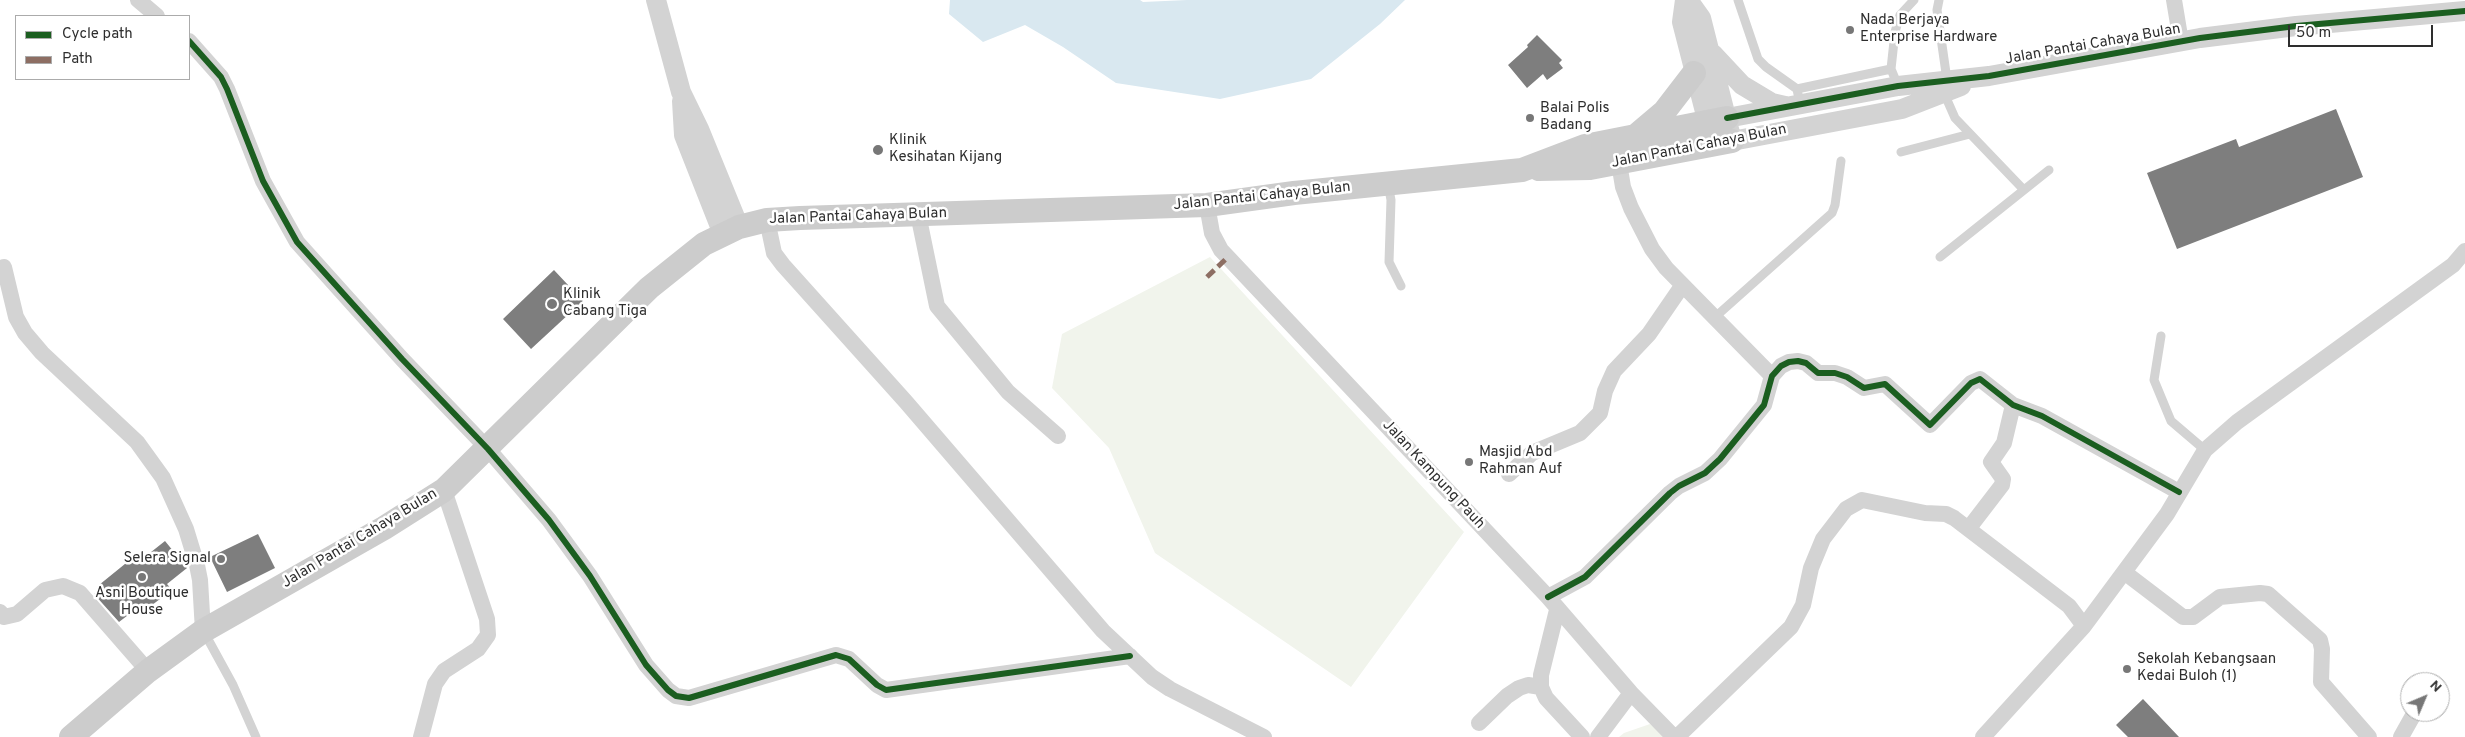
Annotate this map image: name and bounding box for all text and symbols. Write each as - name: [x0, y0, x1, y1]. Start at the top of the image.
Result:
- place label: Nada Berjaya Enterprise Hardware: [1860, 12, 1997, 47]
- legend: [15, 15, 190, 80]
- scale bar: [2290, 15, 2435, 47]
- street label: Jalan Pantai Cahaya Bulan: [2004, 21, 2182, 69]
- marker: Nada Berjaya Enterprise Hardware: [1844, 24, 1856, 36]
- text: 50 m: [2296, 24, 2331, 43]
- text: Cycle path: [62, 25, 133, 44]
- text: Path: [62, 50, 93, 69]
- place label: Balai Polis Badang: [1540, 100, 1610, 135]
- marker: Balai Polis Badang: [1524, 112, 1536, 124]
- street label: Jalan Pantai Cahaya Bulan: [1610, 121, 1788, 173]
- place label: Klinik Kesihatan Kijang: [889, 132, 1002, 167]
- marker: Klinik Kesihatan Kijang: [871, 143, 885, 157]
- street label: Jalan Pantai Cahaya Bulan: [1173, 179, 1351, 215]
- street label: Jalan Pantai Cahaya Bulan: [769, 205, 947, 229]
- place label: Klinik Cabang Tiga: [563, 286, 647, 321]
- marker: Klinik Cabang Tiga: [545, 297, 559, 311]
- street label: Jalan Kampung Pauh: [1378, 417, 1488, 533]
- place label: Masjid Abd Rahman Auf: [1479, 444, 1562, 479]
- marker: Masjid Abd Rahman Auf: [1463, 456, 1475, 468]
- street label: Jalan Pantai Cahaya Bulan: [279, 485, 441, 593]
- place label: Selera Signal: [123, 550, 211, 568]
- marker: Selera Signal: [215, 553, 227, 565]
- marker: Asni Boutique House: [136, 571, 148, 583]
- place label: Asni Boutique House: [95, 585, 189, 620]
- place label: Sekolah Kebangsaan Kedai Buloh (1): [2137, 651, 2276, 686]
- marker: Sekolah Kebangsaan Kedai Buloh (1): [2121, 663, 2133, 675]
- north arrow: [2400, 672, 2450, 722]
- text: N: [2426, 677, 2445, 696]

